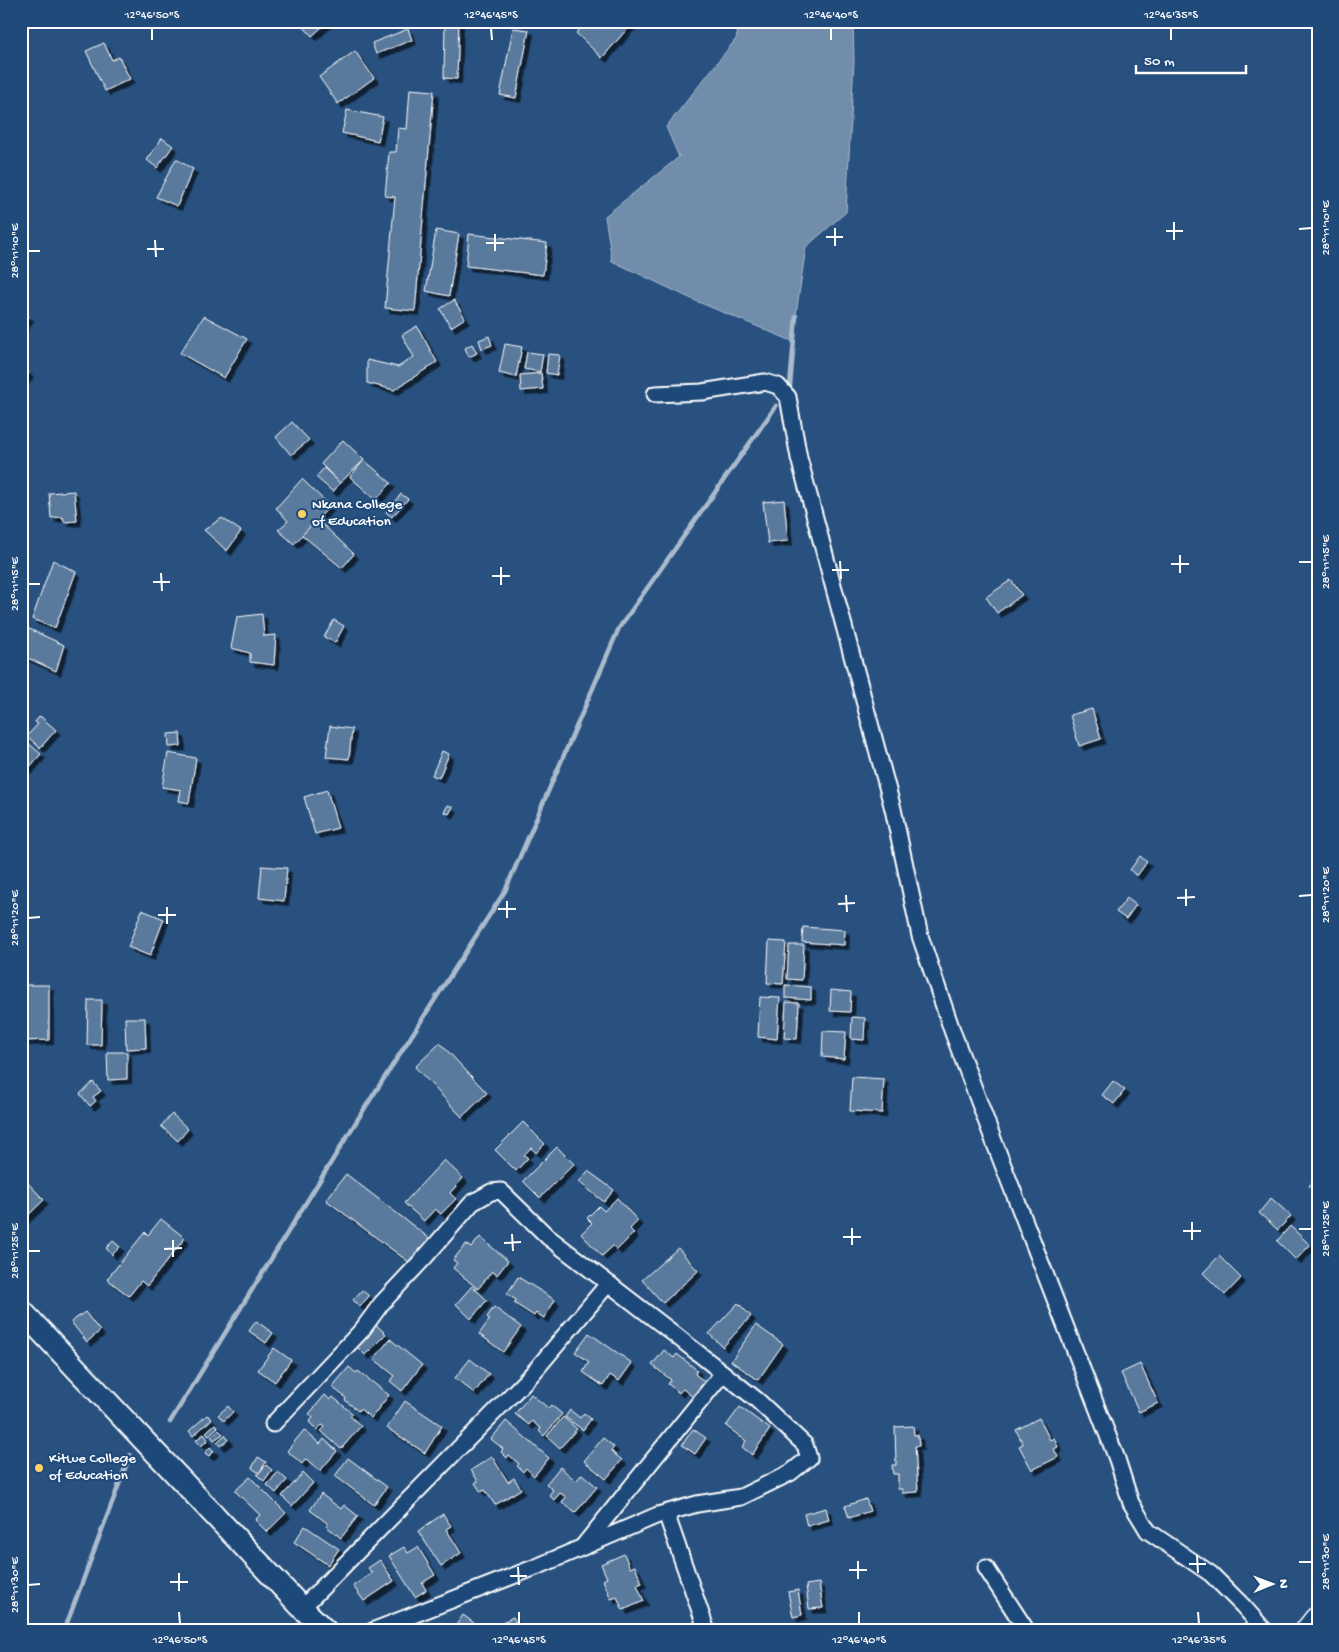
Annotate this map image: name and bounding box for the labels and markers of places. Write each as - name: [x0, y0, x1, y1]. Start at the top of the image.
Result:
- place label: Nkana College of Education: [312, 496, 403, 531]
- marker: Nkana College of Education: [296, 508, 308, 520]
- place label: Kitwe College of Education: [49, 1450, 136, 1485]
- marker: Kitwe College of Education: [33, 1462, 45, 1474]

